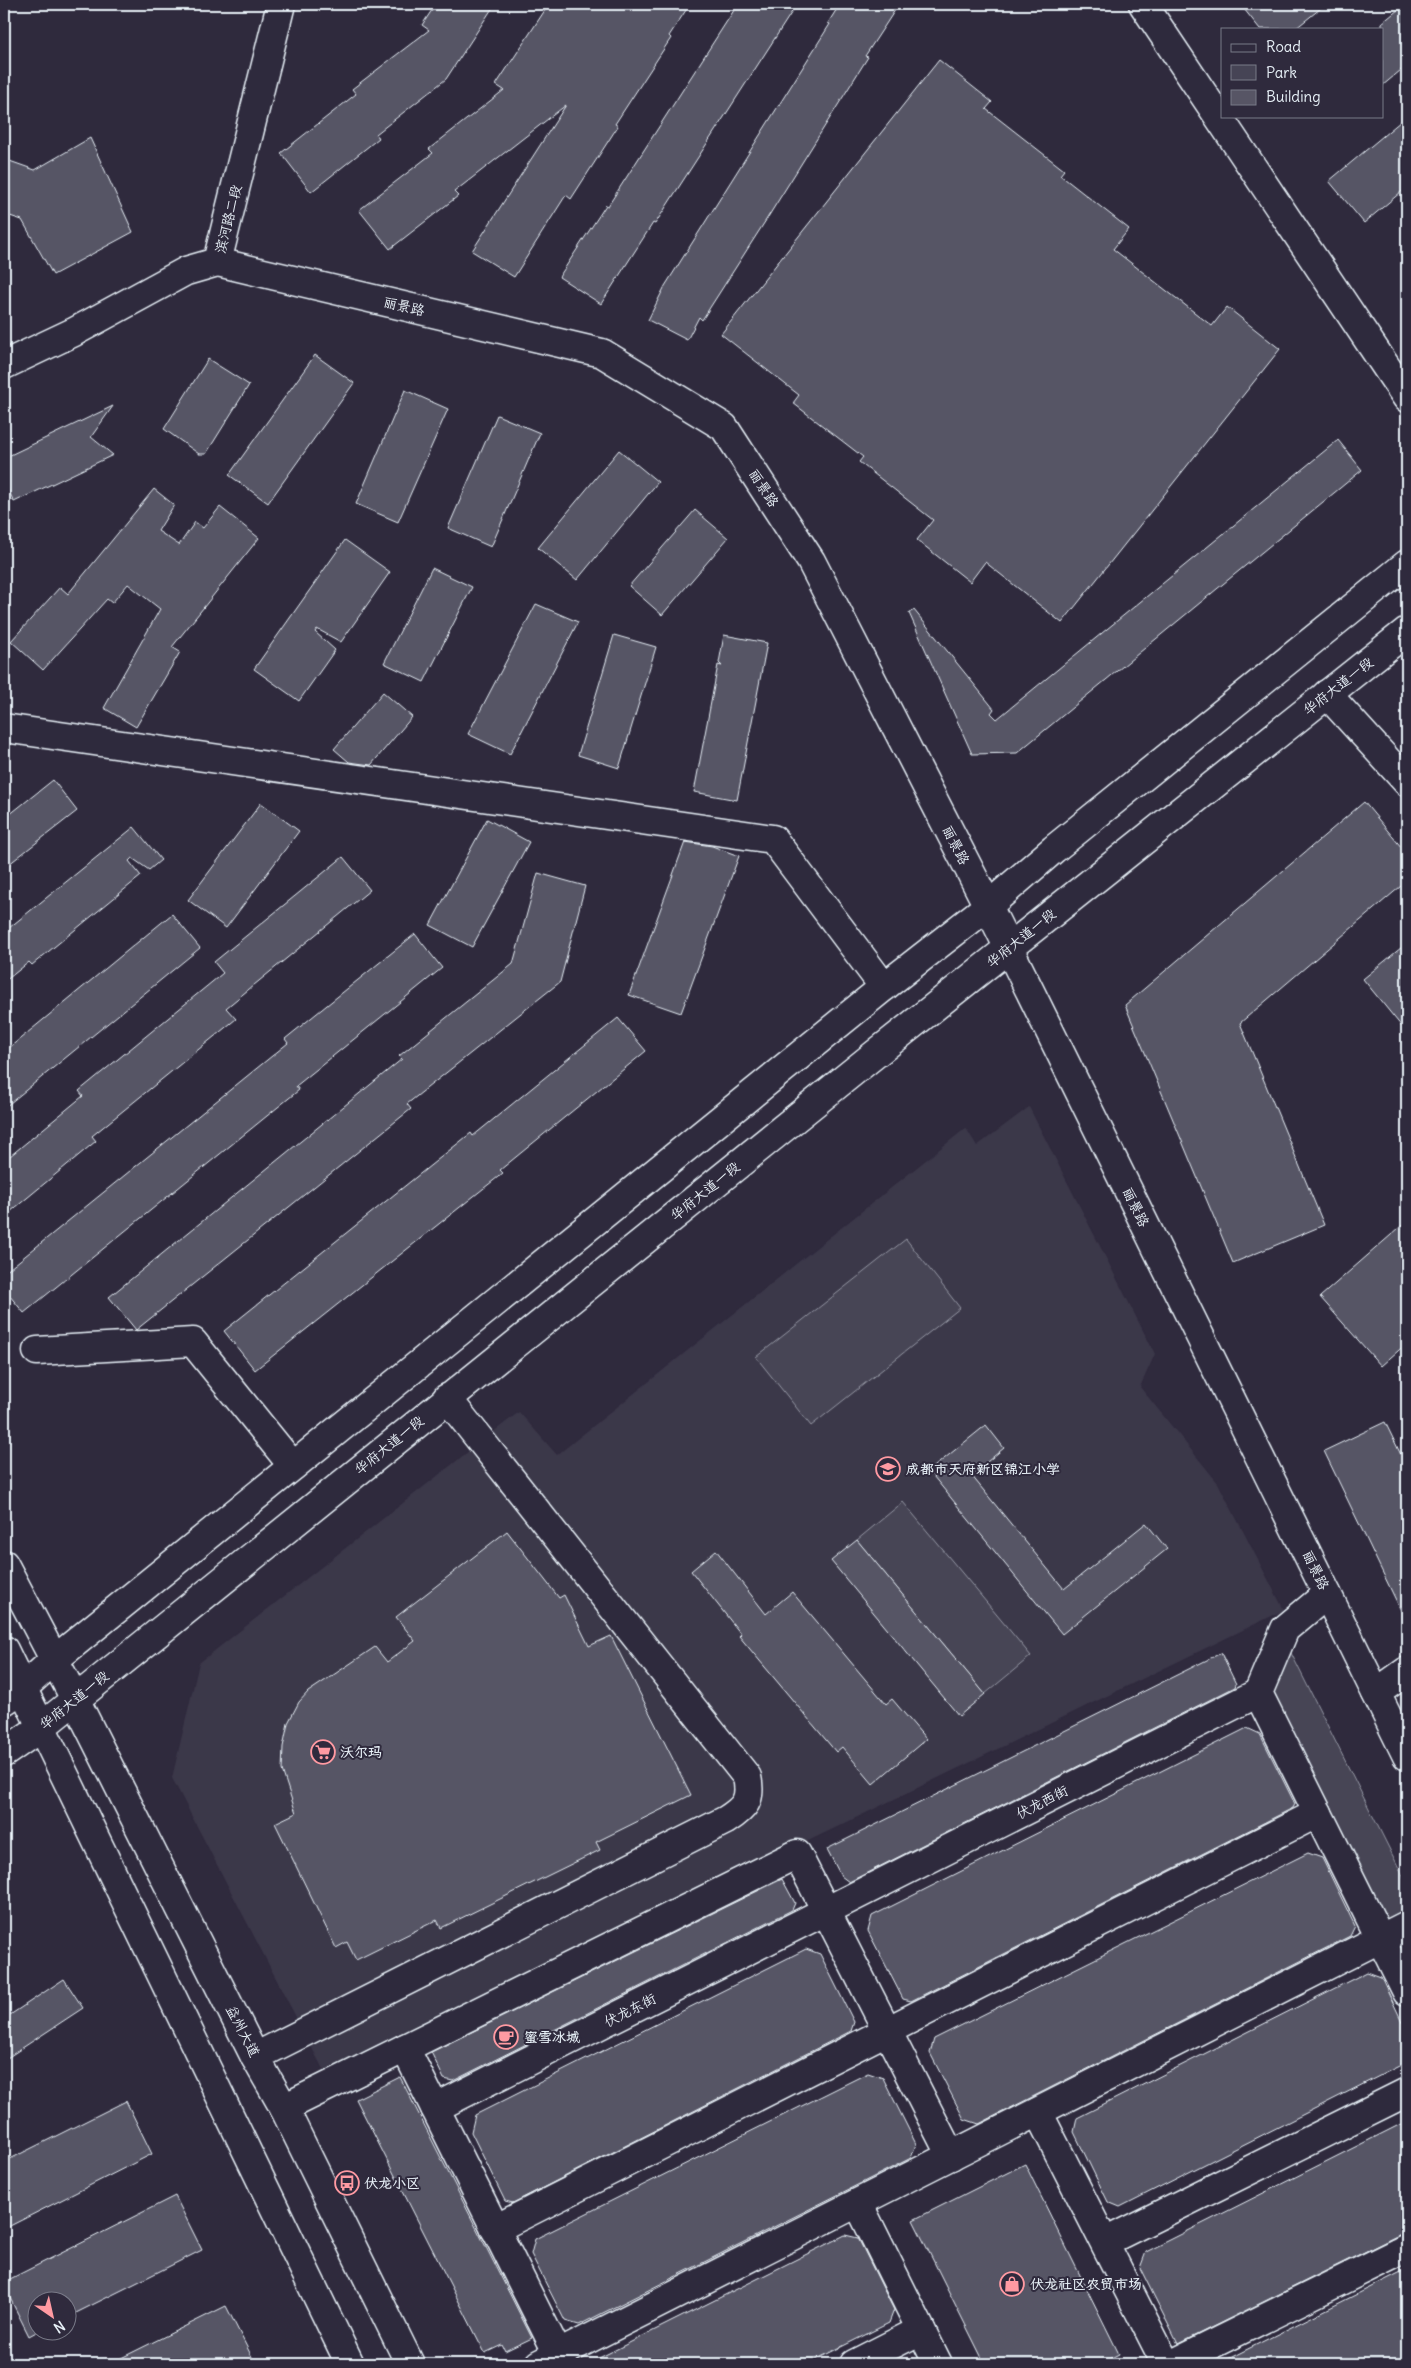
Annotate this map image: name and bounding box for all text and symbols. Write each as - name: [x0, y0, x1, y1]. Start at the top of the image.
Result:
- legend: [1221, 28, 1384, 118]
- text: Road: [1266, 37, 1301, 56]
- text: Park: [1266, 63, 1297, 82]
- text: Building: [1266, 87, 1321, 106]
- street label: 滨河路二段: [211, 183, 245, 255]
- street label: 丽景路: [382, 293, 426, 319]
- street label: 丽景路: [745, 465, 783, 511]
- street label: 华府大道一段: [1299, 653, 1377, 719]
- street label: 丽景路: [938, 822, 974, 868]
- street label: 华府大道一段: [983, 905, 1059, 971]
- street label: 华府大道一段: [667, 1158, 743, 1224]
- street label: 丽景路: [1119, 1184, 1153, 1230]
- street label: 华府大道一段: [351, 1412, 427, 1478]
- school or university icon: 成都市天府新区锦江小学: [875, 1456, 901, 1482]
- place label: 成都市天府新区锦江小学: [906, 1460, 1060, 1478]
- street label: 丽景路: [1299, 1547, 1333, 1593]
- street label: 华府大道一段: [36, 1667, 112, 1733]
- supermarket icon: 沃尔玛: [310, 1739, 336, 1765]
- place label: 沃尔玛: [340, 1743, 382, 1761]
- street label: 伏龙西街: [1013, 1781, 1071, 1823]
- street label: 伏龙东街: [601, 1989, 659, 2031]
- street label: 益州大道: [222, 2002, 264, 2060]
- cafe icon: 蜜雪冰城: [493, 2024, 519, 2050]
- place label: 蜜雪冰城: [524, 2028, 580, 2046]
- bus stop icon: 伏龙小区: [334, 2170, 360, 2196]
- place label: 伏龙小区: [364, 2174, 420, 2192]
- shop icon: 伏龙社区农贸市场: [999, 2271, 1025, 2297]
- place label: 伏龙社区农贸市场: [1030, 2275, 1142, 2293]
- north arrow: [28, 2290, 78, 2340]
- text: N: [50, 2317, 68, 2337]

